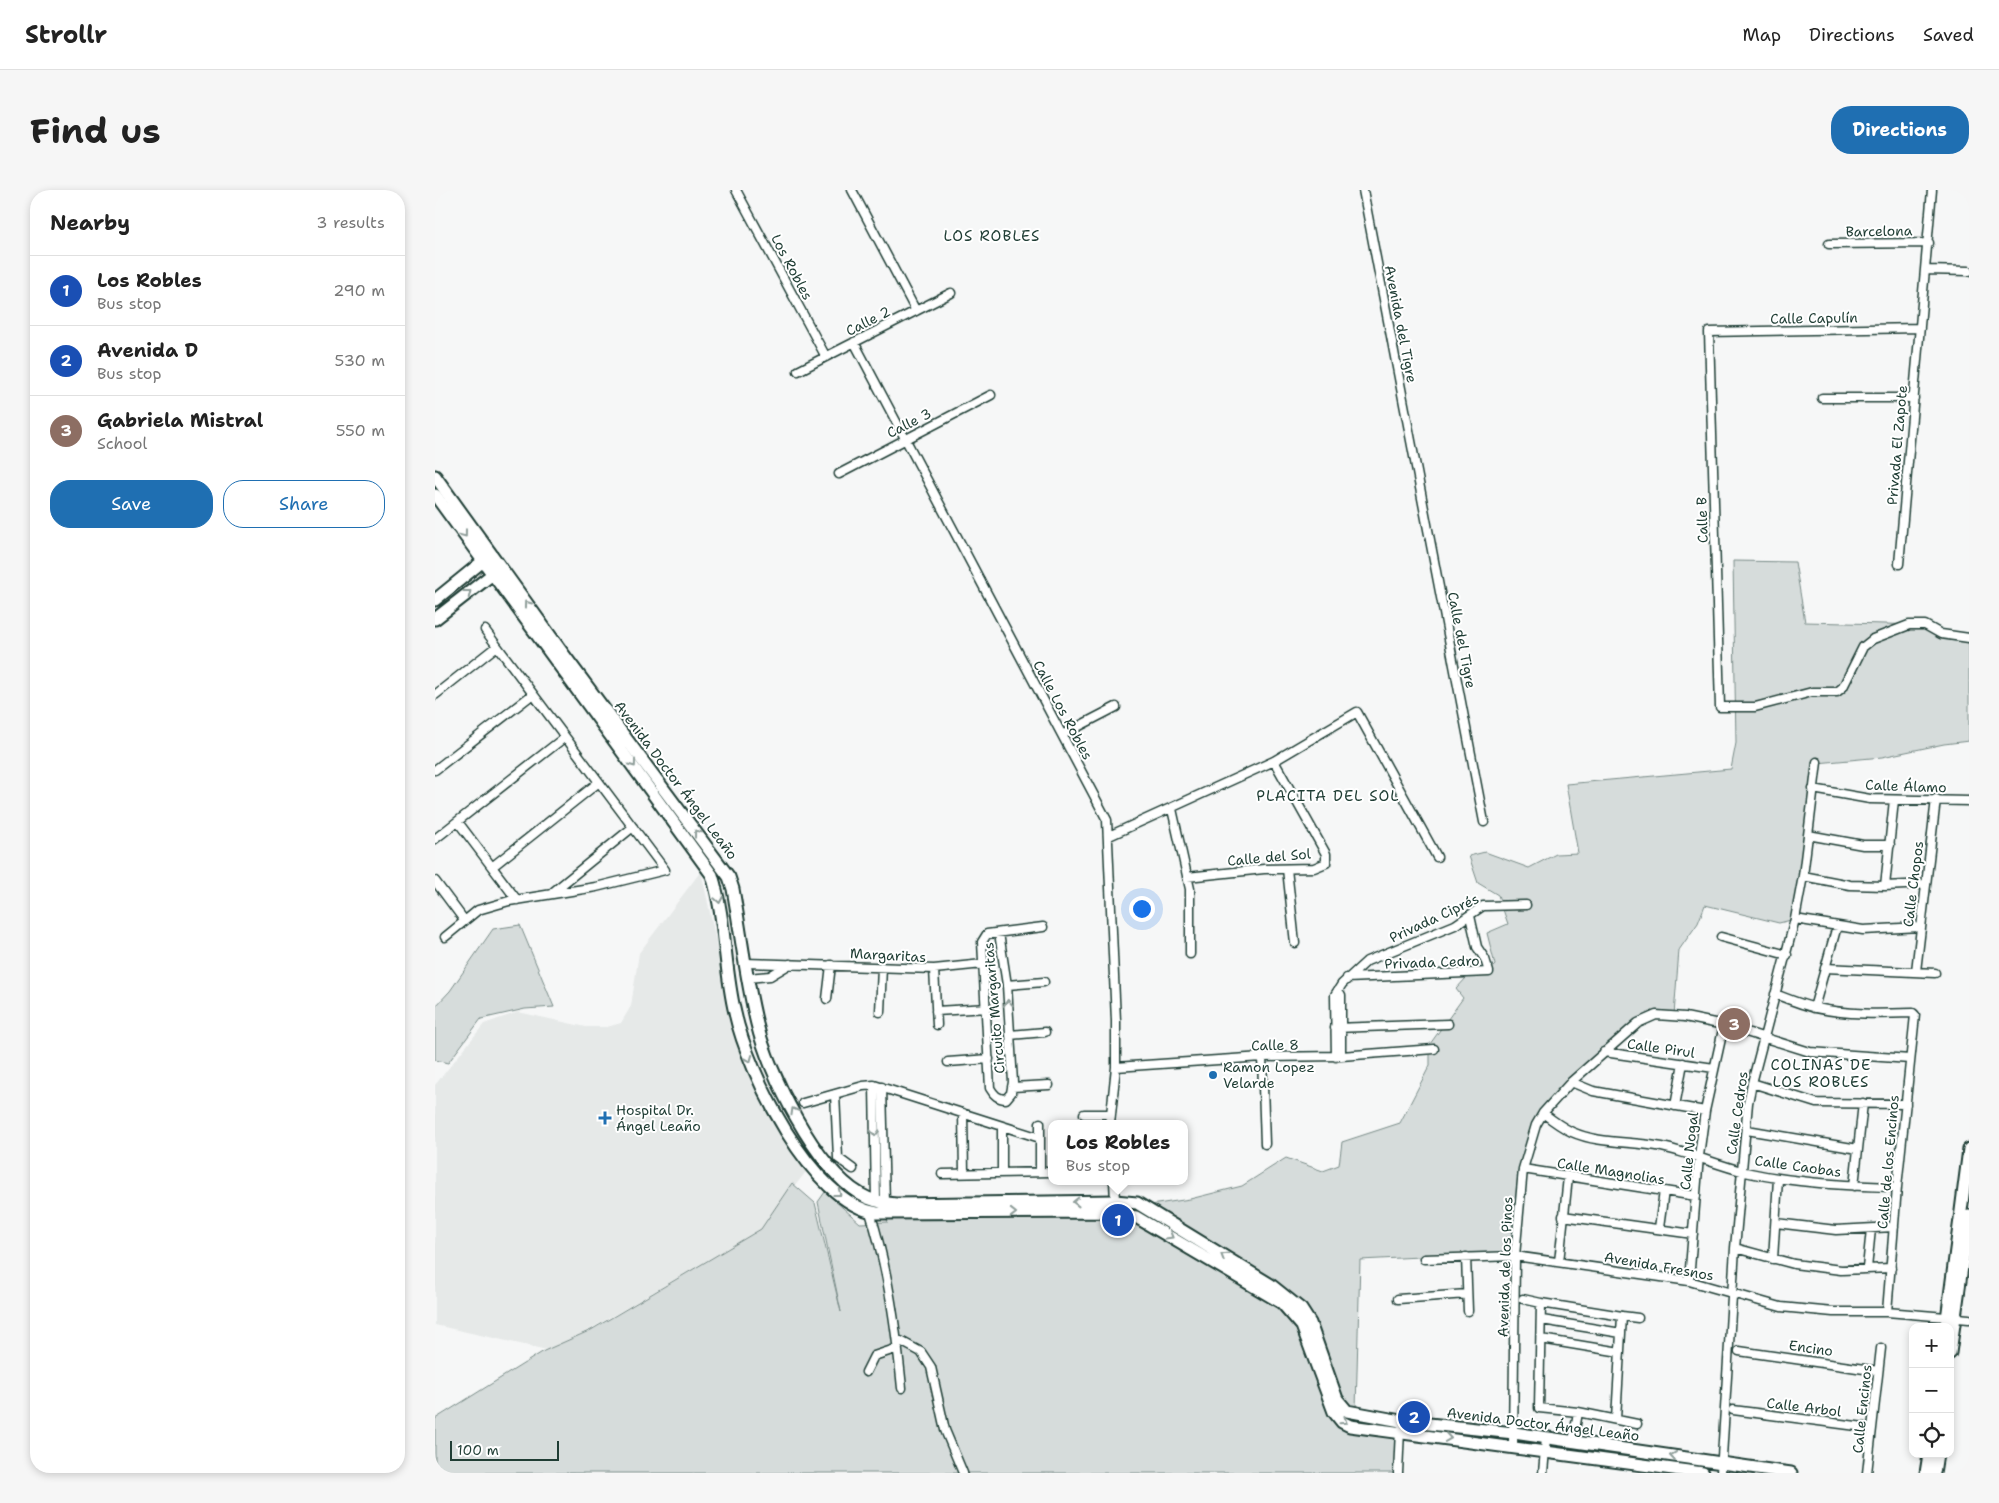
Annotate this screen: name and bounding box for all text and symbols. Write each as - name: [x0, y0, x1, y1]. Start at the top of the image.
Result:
- text: Strollr: [25, 19, 107, 51]
- text: Map: [1743, 23, 1781, 47]
- text: Directions: [1809, 23, 1895, 47]
- text: Saved: [1923, 23, 1974, 47]
- button: Directions: [1831, 106, 1969, 154]
- text: Find us: [30, 107, 161, 154]
- text: Nearby: [50, 209, 130, 237]
- text: 3 results: [316, 212, 385, 233]
- street label: Barcelona: [1845, 221, 1913, 241]
- district label: LOS ROBLES: [944, 226, 1040, 246]
- street label: Los Robles: [767, 231, 817, 303]
- street label: Avenida del Tigre: [1381, 264, 1421, 384]
- text: Los Robles: [97, 268, 202, 293]
- text: 1: [62, 280, 70, 301]
- text: 290 m: [333, 280, 385, 301]
- text: Bus stop: [97, 293, 162, 314]
- street label: Calle 2: [843, 302, 893, 340]
- street label: Calle Capulín: [1770, 308, 1858, 328]
- text: Avenida D: [97, 338, 198, 363]
- text: 2: [60, 350, 72, 371]
- text: 530 m: [335, 350, 385, 371]
- text: Bus stop: [97, 363, 162, 384]
- street label: Privada El Zapote: [1883, 384, 1911, 506]
- street label: Calle 3: [884, 404, 934, 442]
- text: Gabriela Mistral: [97, 408, 263, 433]
- text: 3: [60, 420, 72, 441]
- text: 550 m: [336, 420, 385, 441]
- text: School: [97, 433, 147, 454]
- button: Save: [50, 480, 213, 528]
- button: Share: [223, 480, 385, 528]
- street label: Calle B: [1692, 497, 1712, 543]
- one-way arrow: [458, 528, 467, 538]
- street label: Calle del Tigre: [1444, 590, 1480, 690]
- one-way arrow: [462, 591, 471, 599]
- one-way arrow: [525, 601, 533, 610]
- street label: Calle Los Robles: [1029, 657, 1097, 763]
- street label: Avenida Doctor Ángel Leaño: [610, 697, 742, 863]
- one-way arrow: [627, 758, 636, 768]
- street label: Calle Álamo: [1865, 776, 1947, 796]
- district label: PLACITA DEL SOL: [1256, 786, 1400, 806]
- one-way arrow: [694, 829, 703, 839]
- street label: Calle Chopos: [1899, 840, 1927, 928]
- street label: Calle del Sol: [1226, 844, 1312, 870]
- street label: Privada Ciprés: [1386, 889, 1482, 947]
- one-way arrow: [713, 896, 723, 904]
- your location: [1129, 896, 1155, 922]
- street label: Circuito Margaritas: [979, 942, 1009, 1074]
- street label: Margaritas: [849, 944, 927, 966]
- street label: Privada Cedro: [1384, 951, 1480, 973]
- one-way arrow: [1003, 999, 1014, 1007]
- pin: 3: [1718, 1005, 1750, 1043]
- street label: Calle Pirul: [1626, 1034, 1697, 1062]
- street label: Calle 8: [1251, 1036, 1299, 1054]
- one-way arrow: [743, 1054, 753, 1063]
- district label: COLINAS DE LOS ROBLES: [1771, 1055, 1871, 1092]
- place label: Ramon Lopez Velarde: [1223, 1058, 1315, 1092]
- marker: Ramon Lopez Velarde: [1207, 1069, 1219, 1081]
- street label: Calle Cedros: [1722, 1070, 1752, 1156]
- street label: Calle de los Encinos: [1873, 1094, 1903, 1230]
- place label: Hospital Dr. Ángel Leaño: [616, 1101, 701, 1135]
- one-way arrow: [790, 1108, 800, 1117]
- street label: Calle Nogal: [1676, 1110, 1702, 1191]
- marker: Hospital Dr. Ángel Leaño: [598, 1111, 612, 1125]
- popup: [1048, 1120, 1188, 1185]
- one-way arrow: [869, 1130, 880, 1138]
- text: Los Robles: [1066, 1130, 1170, 1155]
- street label: Calle Caobas: [1754, 1151, 1843, 1181]
- street label: Calle Magnolias: [1556, 1154, 1666, 1188]
- text: Bus stop: [1066, 1155, 1130, 1176]
- one-way arrow: [832, 1187, 841, 1195]
- street label: Avenida de los Pinos: [1494, 1196, 1516, 1338]
- one-way arrow: [1072, 1197, 1080, 1207]
- pin: 1: [1102, 1201, 1134, 1239]
- one-way arrow: [1009, 1207, 1017, 1218]
- one-way arrow: [1164, 1229, 1173, 1239]
- street label: Avenida Fresnos: [1603, 1248, 1715, 1284]
- one-way arrow: [1220, 1253, 1229, 1262]
- map controls: [1909, 1323, 1954, 1458]
- button: +: [1909, 1323, 1954, 1368]
- street label: Encino: [1788, 1336, 1834, 1360]
- street label: Calle Encinos: [1848, 1364, 1876, 1454]
- button: −: [1909, 1368, 1954, 1413]
- street label: Calle Arbol: [1766, 1393, 1843, 1421]
- pin: 2: [1398, 1398, 1430, 1436]
- street label: Avenida Doctor Ángel Leaño: [1446, 1403, 1640, 1445]
- button: locate: [1909, 1413, 1954, 1458]
- one-way arrow: [1338, 1415, 1348, 1424]
- one-way arrow: [1444, 1433, 1453, 1443]
- scale bar: [450, 1438, 559, 1461]
- text: 100 m: [457, 1441, 499, 1459]
- one-way arrow: [1669, 1451, 1677, 1462]

